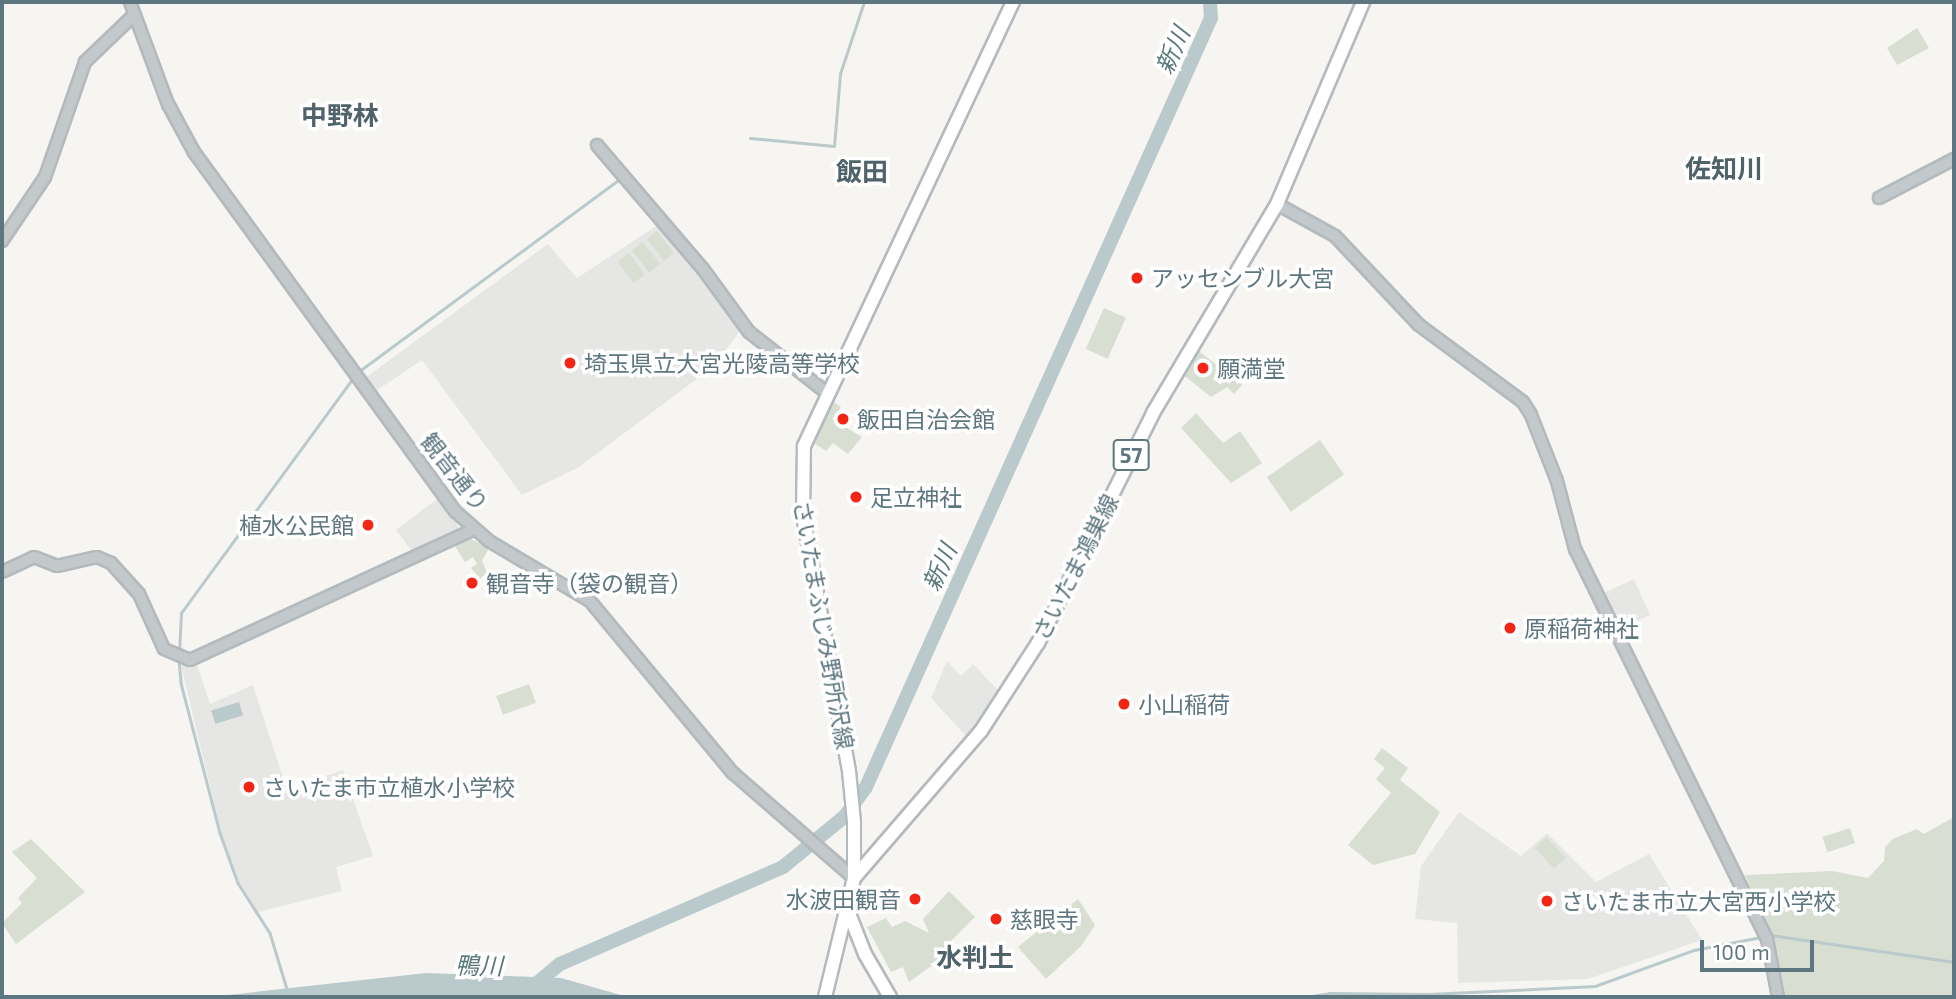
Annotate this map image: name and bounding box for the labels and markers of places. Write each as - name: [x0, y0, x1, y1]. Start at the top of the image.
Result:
- place label: アッセンブル大宮: [1151, 264, 1335, 292]
- marker: アッセンブル大宮: [1129, 270, 1145, 286]
- place label: 埼玉県立大宮光陵高等学校: [584, 349, 860, 377]
- place label: 願満堂: [1217, 354, 1286, 382]
- marker: 埼玉県立大宮光陵高等学校: [562, 355, 578, 371]
- marker: 願満堂: [1195, 360, 1211, 376]
- place label: 飯田自治会館: [857, 405, 995, 433]
- marker: 飯田自治会館: [835, 411, 851, 427]
- place label: 足立神社: [870, 483, 962, 511]
- marker: 足立神社: [848, 489, 864, 505]
- place label: 植水公民館: [239, 511, 354, 539]
- marker: 植水公民館: [360, 517, 376, 533]
- place label: 観音寺（袋の観音）: [486, 569, 693, 597]
- marker: 観音寺（袋の観音）: [464, 575, 480, 591]
- place label: 原稲荷神社: [1524, 614, 1639, 642]
- marker: 原稲荷神社: [1502, 620, 1518, 636]
- place label: 小山稲荷: [1138, 690, 1230, 718]
- marker: 小山稲荷: [1116, 696, 1132, 712]
- place label: さいたま市立植水小学校: [263, 773, 516, 801]
- marker: さいたま市立植水小学校: [241, 779, 257, 795]
- place label: 水波田観音: [786, 885, 901, 913]
- place label: さいたま市立大宮西小学校: [1561, 887, 1837, 915]
- marker: 水波田観音: [907, 891, 923, 907]
- marker: さいたま市立大宮西小学校: [1539, 893, 1555, 909]
- place label: 慈眼寺: [1010, 905, 1079, 933]
- marker: 慈眼寺: [988, 911, 1004, 927]

